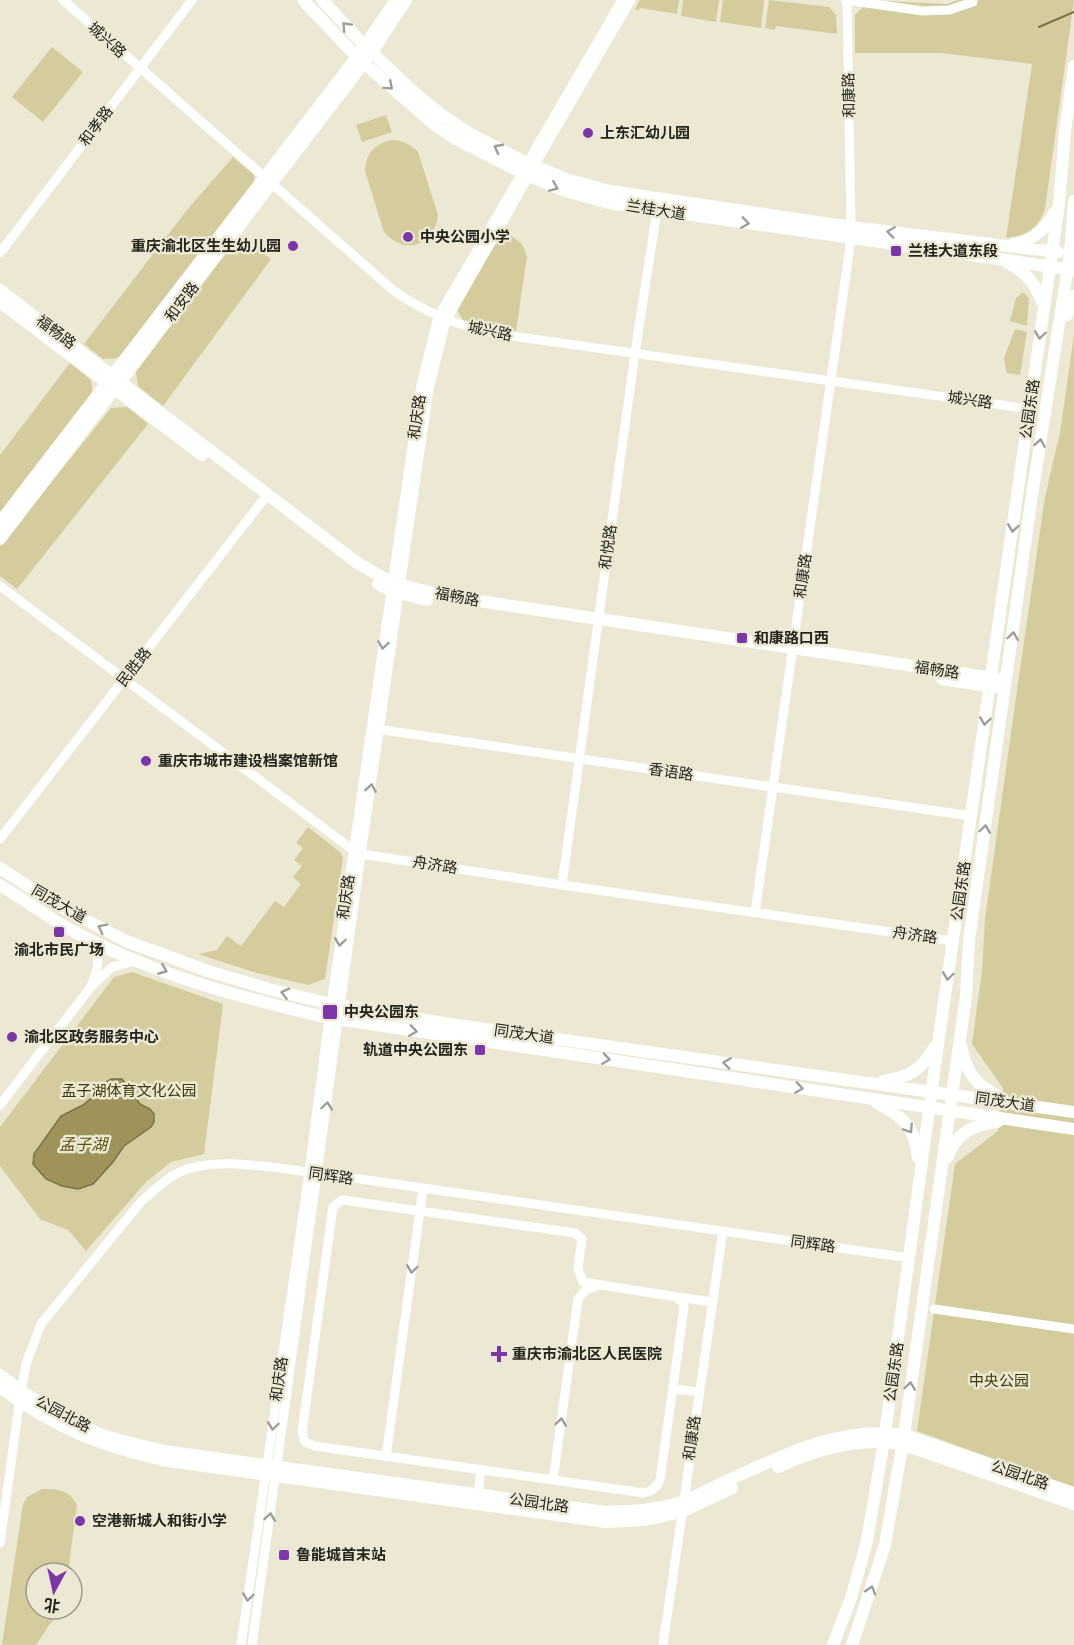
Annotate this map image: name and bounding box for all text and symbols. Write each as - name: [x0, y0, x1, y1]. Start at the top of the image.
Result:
- street label: 城兴路: [84, 18, 130, 62]
- one-way arrow: [343, 23, 354, 34]
- street label: 和康路: [840, 72, 858, 118]
- one-way arrow: [382, 79, 393, 90]
- street label: 和孝路: [75, 103, 117, 149]
- place label: 上东汇幼儿园: [600, 124, 690, 142]
- marker: 上东汇幼儿园: [581, 126, 595, 140]
- one-way arrow: [493, 143, 504, 155]
- one-way arrow: [548, 180, 559, 192]
- street label: 兰桂大道: [625, 196, 687, 224]
- one-way arrow: [741, 217, 750, 229]
- one-way arrow: [886, 226, 895, 239]
- place label: 中央公园小学: [420, 228, 510, 246]
- marker: 中央公园小学: [401, 230, 415, 244]
- place label: 重庆渝北区生生幼儿园: [131, 237, 281, 255]
- marker: 重庆渝北区生生幼儿园: [286, 239, 300, 253]
- place label: 兰桂大道东段: [908, 242, 998, 260]
- marker: 兰桂大道东段: [889, 244, 903, 258]
- street label: 和安路: [161, 279, 203, 325]
- street label: 福畅路: [33, 311, 79, 353]
- street label: 城兴路: [466, 318, 514, 344]
- one-way arrow: [1034, 330, 1047, 340]
- street label: 公园东路: [1017, 378, 1043, 440]
- street label: 城兴路: [946, 388, 994, 412]
- street label: 和庆路: [405, 393, 429, 441]
- one-way arrow: [1034, 438, 1046, 448]
- street label: 和悦路: [596, 523, 620, 571]
- one-way arrow: [1007, 523, 1019, 533]
- street label: 和康路: [791, 552, 815, 600]
- street label: 福畅路: [433, 584, 481, 610]
- place label: 和康路口西: [754, 629, 829, 647]
- marker: 和康路口西: [735, 631, 749, 645]
- one-way arrow: [1006, 631, 1018, 641]
- one-way arrow: [378, 640, 390, 649]
- street label: 民胜路: [113, 644, 155, 690]
- street label: 福畅路: [913, 658, 961, 682]
- one-way arrow: [980, 717, 992, 726]
- place label: 重庆市城市建设档案馆新馆: [158, 752, 338, 770]
- marker: 重庆市城市建设档案馆新馆: [139, 754, 153, 768]
- street label: 香语路: [647, 760, 695, 784]
- one-way arrow: [365, 783, 377, 793]
- one-way arrow: [978, 824, 990, 834]
- street label: 舟济路: [411, 853, 459, 877]
- street label: 公园东路: [948, 860, 974, 922]
- street label: 和庆路: [334, 873, 358, 921]
- street label: 同茂大道: [29, 881, 89, 927]
- street label: 舟济路: [891, 923, 939, 947]
- one-way arrow: [97, 924, 108, 936]
- marker: 渝北市民广场: [52, 925, 66, 939]
- one-way arrow: [334, 937, 346, 946]
- place label: 渝北市民广场: [14, 941, 104, 959]
- one-way arrow: [157, 963, 168, 975]
- one-way arrow: [943, 972, 955, 981]
- one-way arrow: [280, 988, 290, 1001]
- marker: 中央公园东: [321, 1003, 339, 1021]
- place label: 中央公园东: [344, 1003, 419, 1021]
- street label: 同茂大道: [493, 1021, 555, 1047]
- one-way arrow: [408, 1024, 418, 1036]
- place label: 渝北区政务服务中心: [24, 1028, 159, 1046]
- marker: 渝北区政务服务中心: [5, 1030, 19, 1044]
- place label: 轨道中央公园东: [363, 1041, 468, 1059]
- marker: 轨道中央公园东: [473, 1043, 487, 1057]
- one-way arrow: [601, 1053, 611, 1065]
- one-way arrow: [722, 1058, 731, 1070]
- one-way arrow: [793, 1081, 803, 1094]
- park label: 孟子湖体育文化公园: [61, 1082, 197, 1100]
- street label: 同茂大道: [974, 1089, 1036, 1115]
- one-way arrow: [321, 1101, 333, 1110]
- one-way arrow: [902, 1122, 913, 1133]
- water label: 孟子湖: [59, 1135, 110, 1154]
- street label: 同辉路: [307, 1164, 355, 1188]
- street label: 同辉路: [789, 1232, 837, 1256]
- one-way arrow: [406, 1265, 418, 1274]
- street label: 公园东路: [881, 1341, 907, 1403]
- marker: 重庆市渝北区人民医院: [490, 1345, 508, 1363]
- place label: 重庆市渝北区人民医院: [512, 1345, 662, 1363]
- street label: 和庆路: [267, 1355, 291, 1403]
- park label: 中央公园: [969, 1372, 1029, 1390]
- one-way arrow: [904, 1382, 916, 1391]
- street label: 公园北路: [32, 1392, 94, 1436]
- street label: 和康路: [680, 1414, 704, 1462]
- one-way arrow: [554, 1418, 566, 1427]
- one-way arrow: [267, 1421, 279, 1430]
- street label: 公园北路: [989, 1457, 1051, 1493]
- street label: 公园北路: [508, 1490, 570, 1516]
- place label: 空港新城人和街小学: [92, 1512, 227, 1530]
- one-way arrow: [263, 1512, 275, 1521]
- marker: 空港新城人和街小学: [73, 1514, 87, 1528]
- place label: 鲁能城首末站: [296, 1546, 386, 1564]
- marker: 鲁能城首末站: [277, 1548, 291, 1562]
- north arrow: [24, 1561, 84, 1621]
- one-way arrow: [864, 1585, 876, 1596]
- one-way arrow: [242, 1592, 254, 1601]
- text: 北: [43, 1595, 61, 1616]

